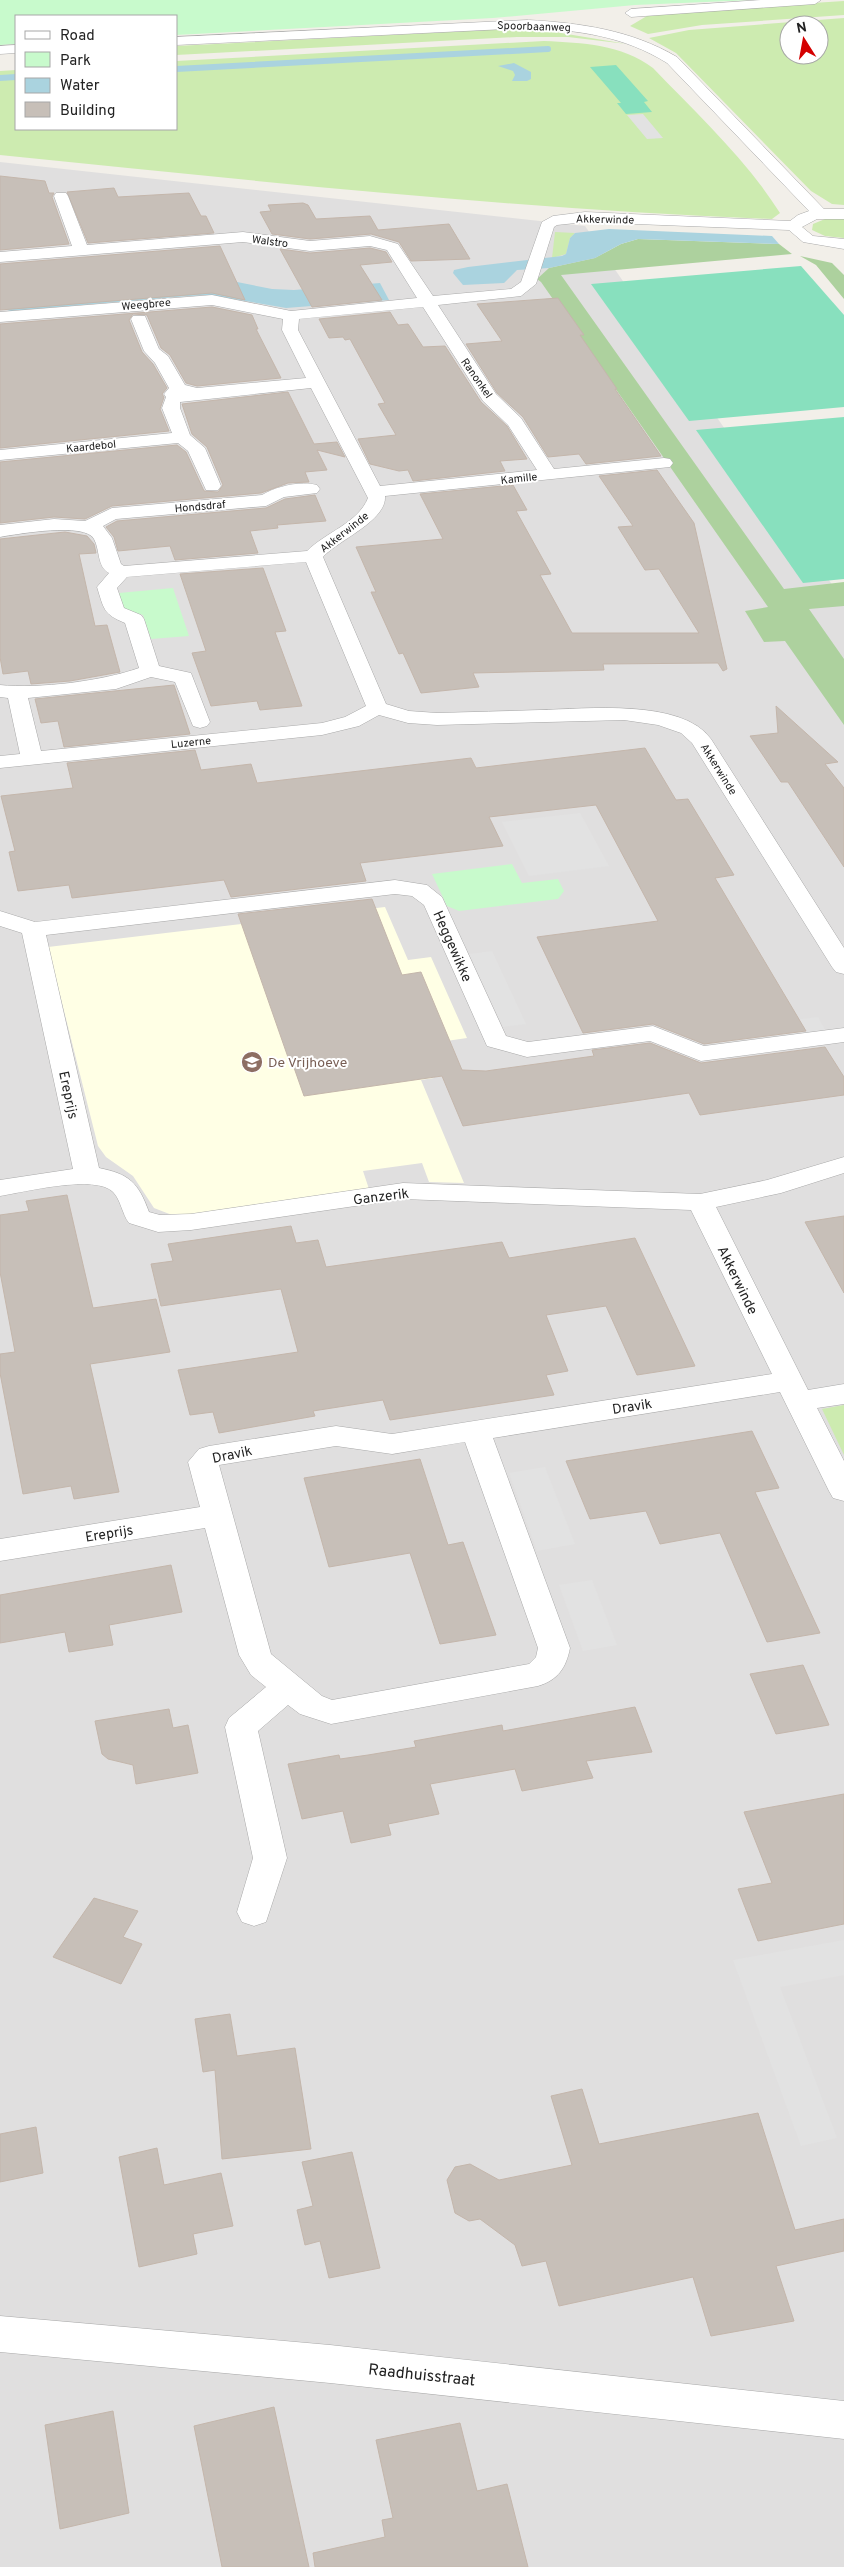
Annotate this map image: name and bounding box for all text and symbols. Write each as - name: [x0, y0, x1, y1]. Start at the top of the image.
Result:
- legend: [15, 15, 178, 130]
- north arrow: [779, 15, 829, 65]
- street label: Spoorbaanweg: [497, 19, 571, 35]
- text: N: [795, 19, 808, 38]
- text: Road: [60, 27, 95, 46]
- text: Park: [60, 52, 91, 71]
- text: Water: [60, 77, 100, 96]
- text: Building: [60, 102, 115, 121]
- street label: Akkerwinde: [576, 212, 634, 228]
- street label: Walstro: [251, 233, 289, 251]
- street label: Weegbree: [121, 296, 171, 314]
- street label: Ranonkel: [457, 356, 495, 401]
- street label: Kaardebol: [65, 437, 117, 457]
- street label: Kamille: [500, 470, 538, 488]
- street label: Hondsdraf: [174, 498, 226, 516]
- street label: Akkerwinde: [317, 509, 372, 556]
- street label: Luzerne: [170, 734, 212, 752]
- street label: Akkerwinde: [697, 741, 740, 798]
- street label: Heggewikke: [428, 908, 475, 985]
- school or university icon: De Vrijhoeve: [240, 1050, 264, 1074]
- place label: De Vrijhoeve: [268, 1055, 347, 1072]
- street label: Ereprijs: [54, 1070, 81, 1121]
- street label: Ganzerik: [352, 1186, 410, 1209]
- street label: Akkerwinde: [713, 1244, 761, 1318]
- street label: Dravik: [611, 1396, 653, 1419]
- street label: Dravik: [211, 1443, 254, 1468]
- street label: Ereprijs: [84, 1522, 134, 1547]
- street label: Raadhuisstraat: [367, 2360, 476, 2392]

